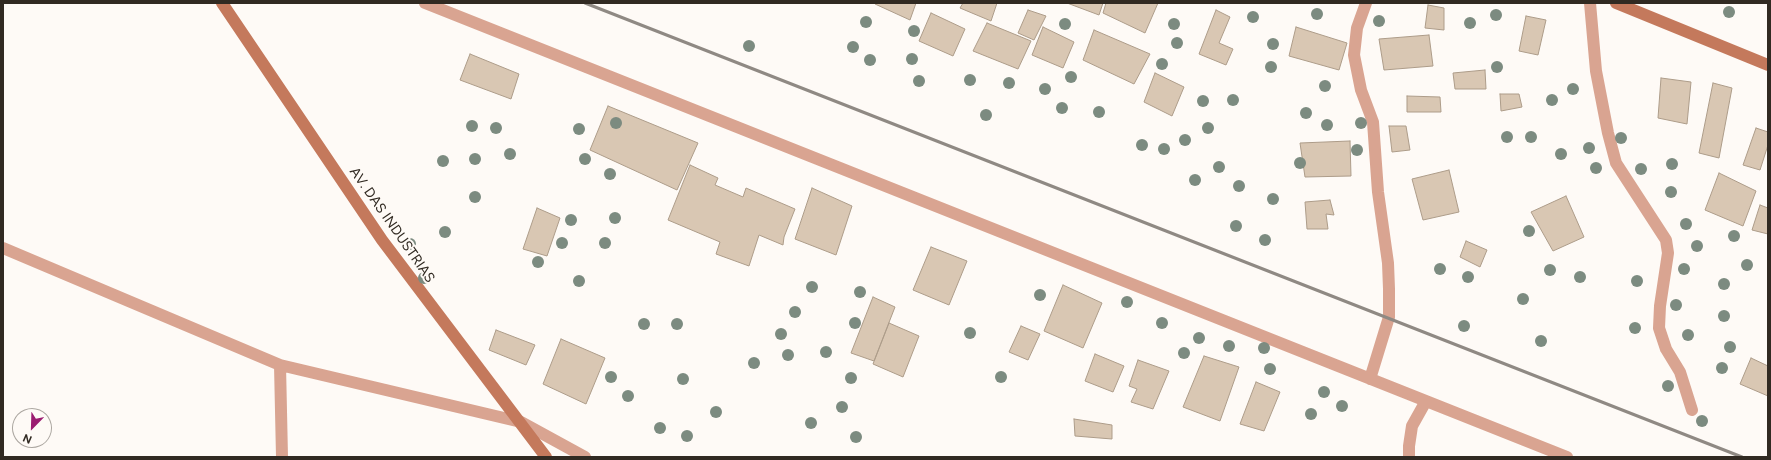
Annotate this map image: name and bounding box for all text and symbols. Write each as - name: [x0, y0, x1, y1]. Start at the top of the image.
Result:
- street label: AV. DAS INDUSTRIAS: [346, 164, 438, 286]
- north arrow: [12, 408, 52, 448]
- text: N: [21, 431, 34, 446]

